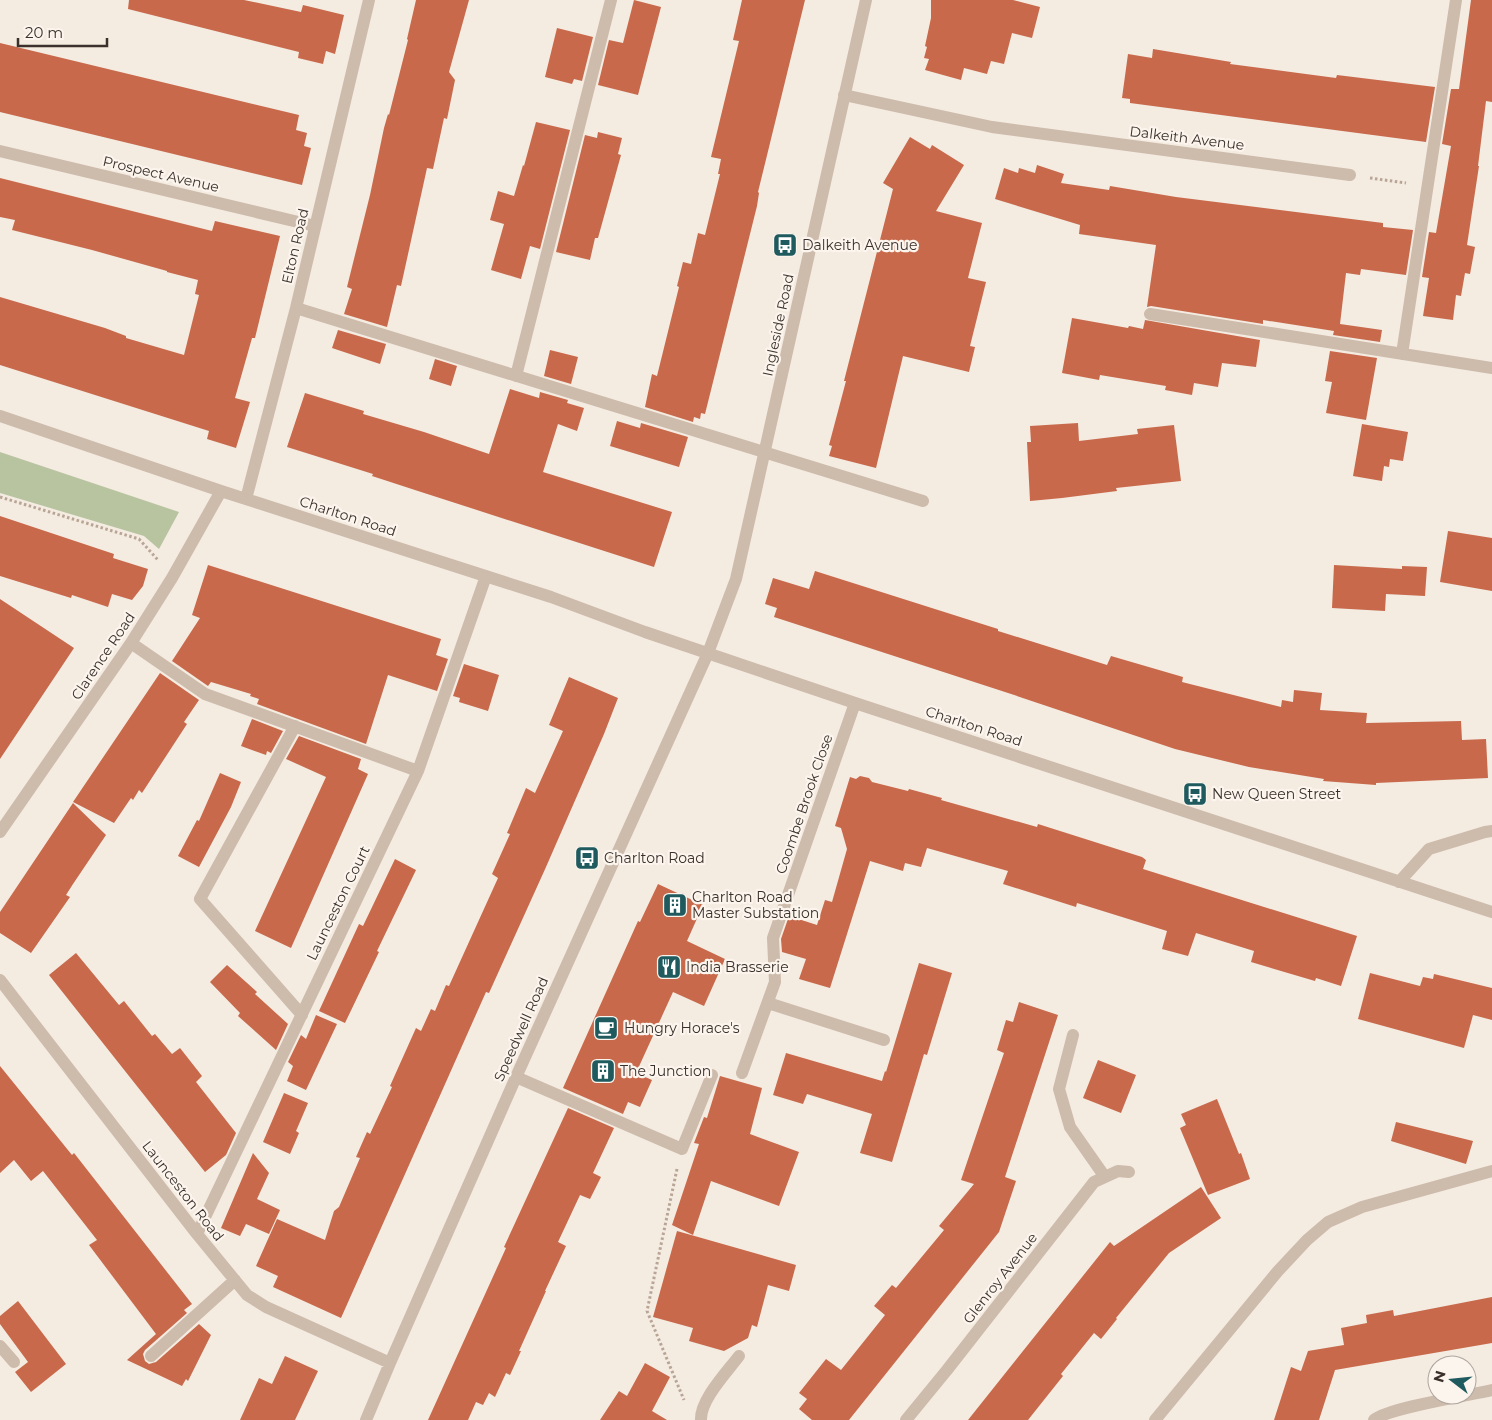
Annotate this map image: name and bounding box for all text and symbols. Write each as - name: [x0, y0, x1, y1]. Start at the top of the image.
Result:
- scale bar: [18, 15, 106, 47]
- text: 20 m: [25, 23, 63, 42]
- street label: Dalkeith Avenue: [1129, 122, 1245, 154]
- street label: Prospect Avenue: [101, 152, 221, 196]
- street label: Elton Road: [278, 206, 312, 286]
- bus stop icon: Dalkeith Avenue: [772, 232, 798, 258]
- place label: Dalkeith Avenue: [802, 236, 917, 254]
- street label: Ingleside Road: [758, 272, 798, 378]
- street label: Charlton Road: [297, 492, 399, 540]
- street label: Clarence Road: [67, 609, 139, 703]
- street label: Charlton Road: [923, 702, 1025, 750]
- street label: Coombe Brook Close: [772, 732, 836, 876]
- bus stop icon: New Queen Street: [1182, 781, 1208, 807]
- place label: New Queen Street: [1212, 785, 1342, 803]
- street label: Launceston Court: [302, 843, 374, 963]
- bus stop icon: Charlton Road: [574, 845, 600, 871]
- place label: Charlton Road: [604, 849, 705, 867]
- place label: Charlton Road Master Substation: [692, 888, 819, 922]
- building icon: Charlton Road Master Substation: [662, 892, 688, 918]
- restaurant icon: India Brasserie: [656, 954, 682, 980]
- place label: India Brasserie: [686, 958, 789, 976]
- street label: Speedwell Road: [490, 974, 552, 1084]
- cafe icon: Hungry Horace's: [593, 1015, 619, 1041]
- place label: Hungry Horace's: [624, 1019, 740, 1037]
- building icon: The Junction: [590, 1058, 616, 1084]
- place label: The Junction: [620, 1062, 711, 1080]
- street label: Launceston Road: [138, 1137, 228, 1245]
- street label: Glenroy Avenue: [959, 1229, 1041, 1327]
- north arrow: [1427, 1355, 1477, 1405]
- text: N: [1429, 1368, 1450, 1384]

